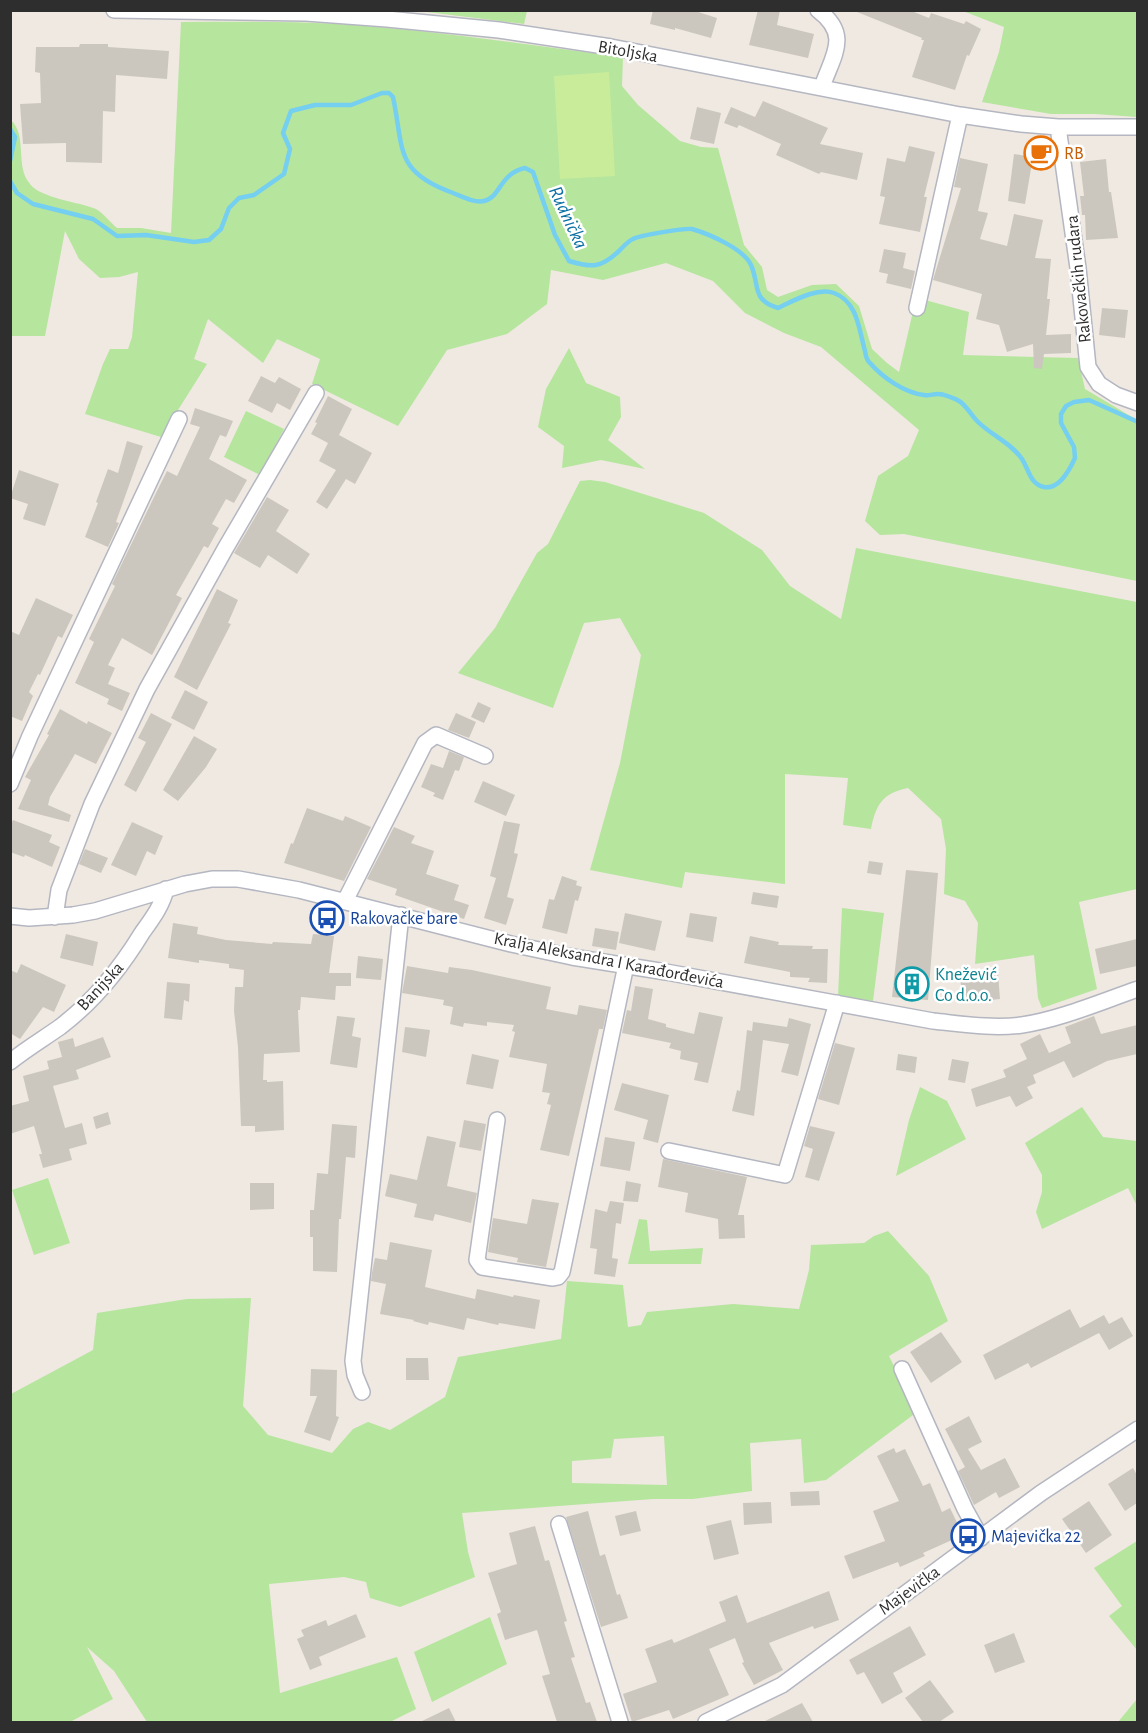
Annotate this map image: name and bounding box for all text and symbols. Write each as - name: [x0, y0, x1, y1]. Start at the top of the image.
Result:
- street label: Bitoljska: [597, 38, 659, 66]
- cafe icon: RB: [1023, 135, 1059, 171]
- place label: RB: [1064, 145, 1084, 163]
- water label: Rudnička: [545, 183, 591, 252]
- street label: Rakovačkih rudara: [1063, 214, 1095, 344]
- bus stop icon: Rakovačke bare: [309, 900, 345, 936]
- place label: Rakovačke bare: [350, 910, 458, 928]
- street label: Kralja Aleksandra I Karađorđevića: [492, 930, 725, 992]
- street label: Banijska: [74, 959, 127, 1014]
- building icon: Knežević Co d.o.o.: [894, 966, 930, 1002]
- place label: Knežević Co d.o.o.: [935, 966, 997, 1005]
- bus stop icon: Majevička 22: [950, 1518, 986, 1554]
- place label: Majevička 22: [991, 1528, 1081, 1546]
- street label: Majevička: [876, 1563, 943, 1619]

